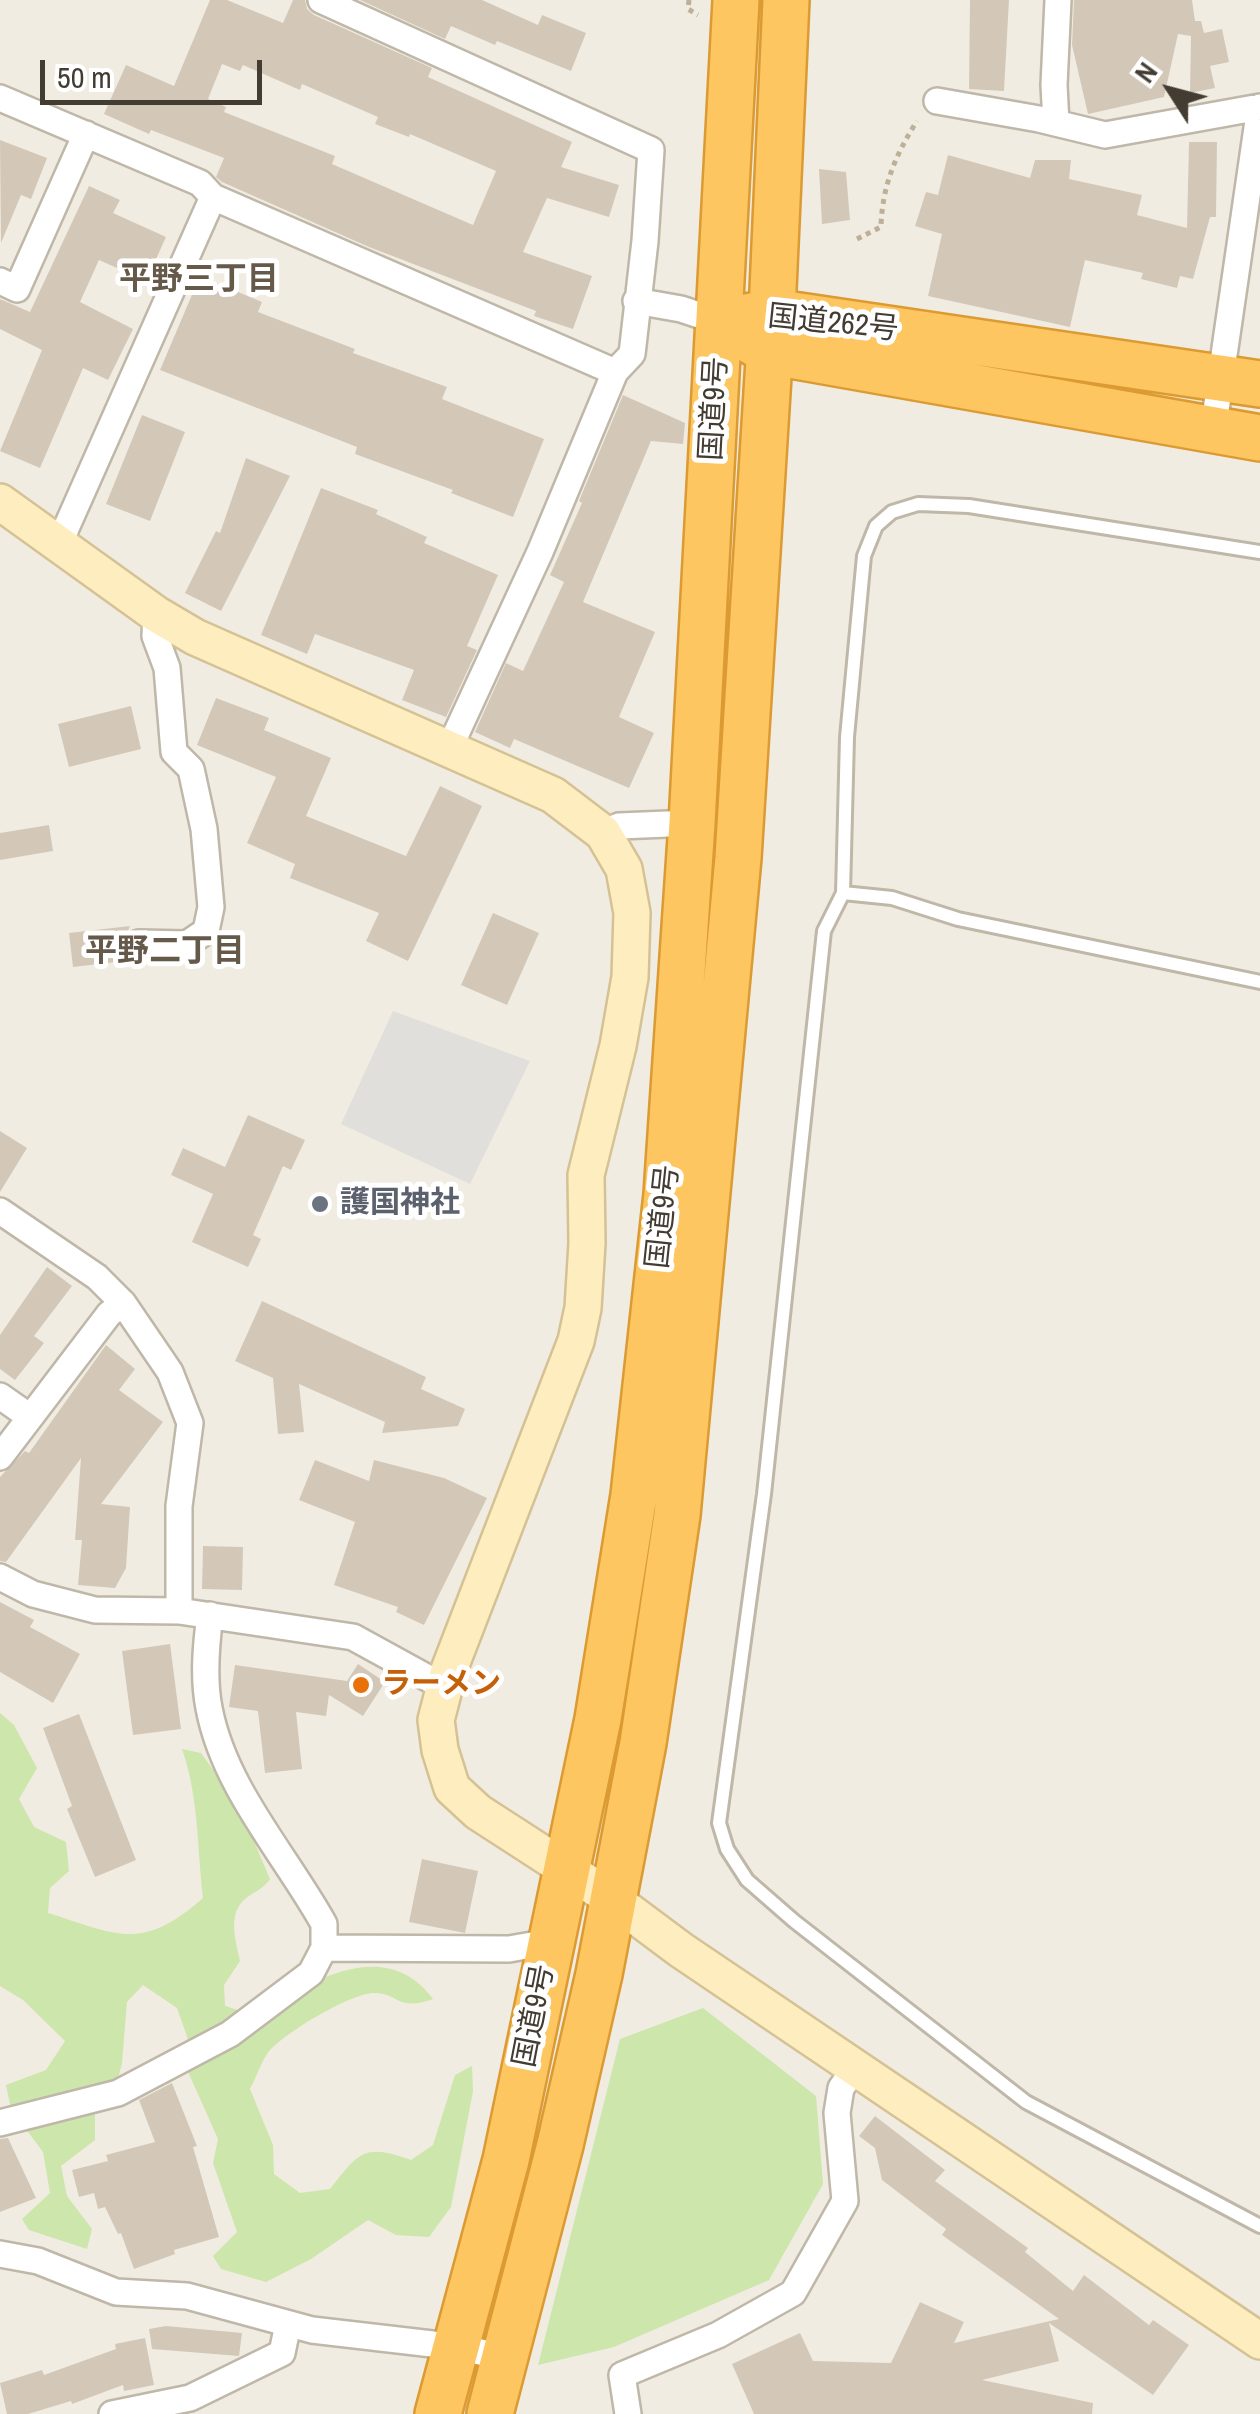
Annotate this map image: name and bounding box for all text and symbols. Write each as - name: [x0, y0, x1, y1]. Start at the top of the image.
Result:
- scale bar: [45, 40, 268, 102]
- north arrow: [1120, 40, 1220, 140]
- text: N: [1125, 54, 1166, 90]
- text: 50 m: [57, 57, 112, 97]
- district label: 平野三丁目: [119, 261, 279, 299]
- street label: 国道262号: [766, 299, 900, 349]
- street label: 国道9号: [694, 356, 736, 462]
- district label: 平野二丁目: [85, 933, 245, 971]
- street label: 国道9号: [641, 1164, 687, 1270]
- place label: 護国神社: [340, 1186, 460, 1222]
- marker: 護国神社: [309, 1193, 331, 1215]
- place label: ラーメン: [381, 1667, 501, 1703]
- marker: ラーメン: [350, 1674, 372, 1696]
- street label: 国道9号: [507, 1962, 563, 2070]

